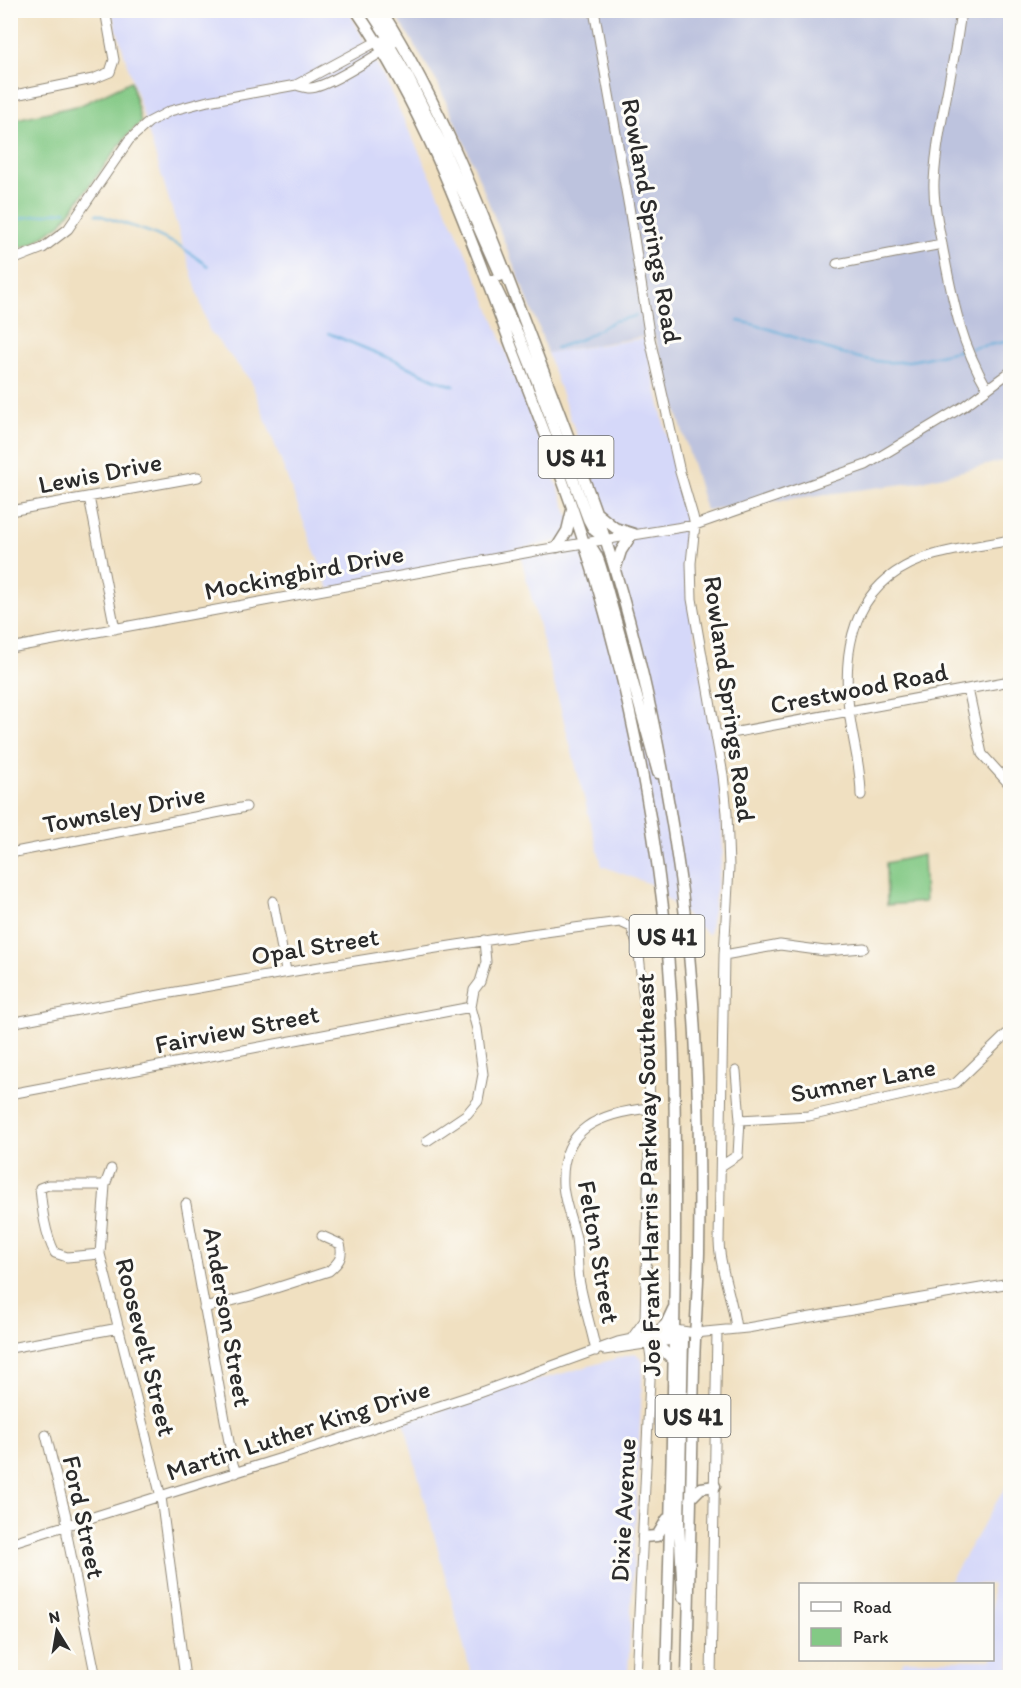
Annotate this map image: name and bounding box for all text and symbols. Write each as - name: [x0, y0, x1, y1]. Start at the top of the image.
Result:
- street label: Rowland Springs Road: [615, 96, 689, 347]
- road number: US 41: [538, 436, 614, 478]
- street label: Lewis Drive: [36, 445, 164, 501]
- street label: Mockingbird Drive: [201, 537, 407, 607]
- street label: Rowland Springs Road: [697, 574, 763, 825]
- street label: Crestwood Road: [767, 655, 951, 721]
- street label: Townsley Drive: [40, 778, 208, 840]
- road number: US 41: [630, 915, 704, 957]
- street label: Opal Street: [249, 920, 381, 972]
- street label: Joe Frank Harris Parkway Southeast: [628, 973, 668, 1377]
- street label: Fairview Street: [152, 997, 322, 1061]
- street label: Sumner Lane: [788, 1050, 938, 1110]
- street label: Felton Street: [571, 1178, 627, 1326]
- street label: Anderson Street: [196, 1225, 260, 1410]
- street label: Roosevelt Street: [108, 1254, 184, 1440]
- street label: Martin Luther King Drive: [162, 1372, 434, 1488]
- road number: US 41: [656, 1395, 730, 1437]
- street label: Dixie Avenue: [603, 1437, 643, 1583]
- street label: Ford Street: [55, 1452, 113, 1582]
- legend: [799, 1583, 994, 1661]
- text: Road: [853, 1596, 892, 1618]
- north arrow: [27, 1601, 87, 1661]
- text: N: [47, 1606, 61, 1627]
- text: Park: [853, 1626, 888, 1648]

